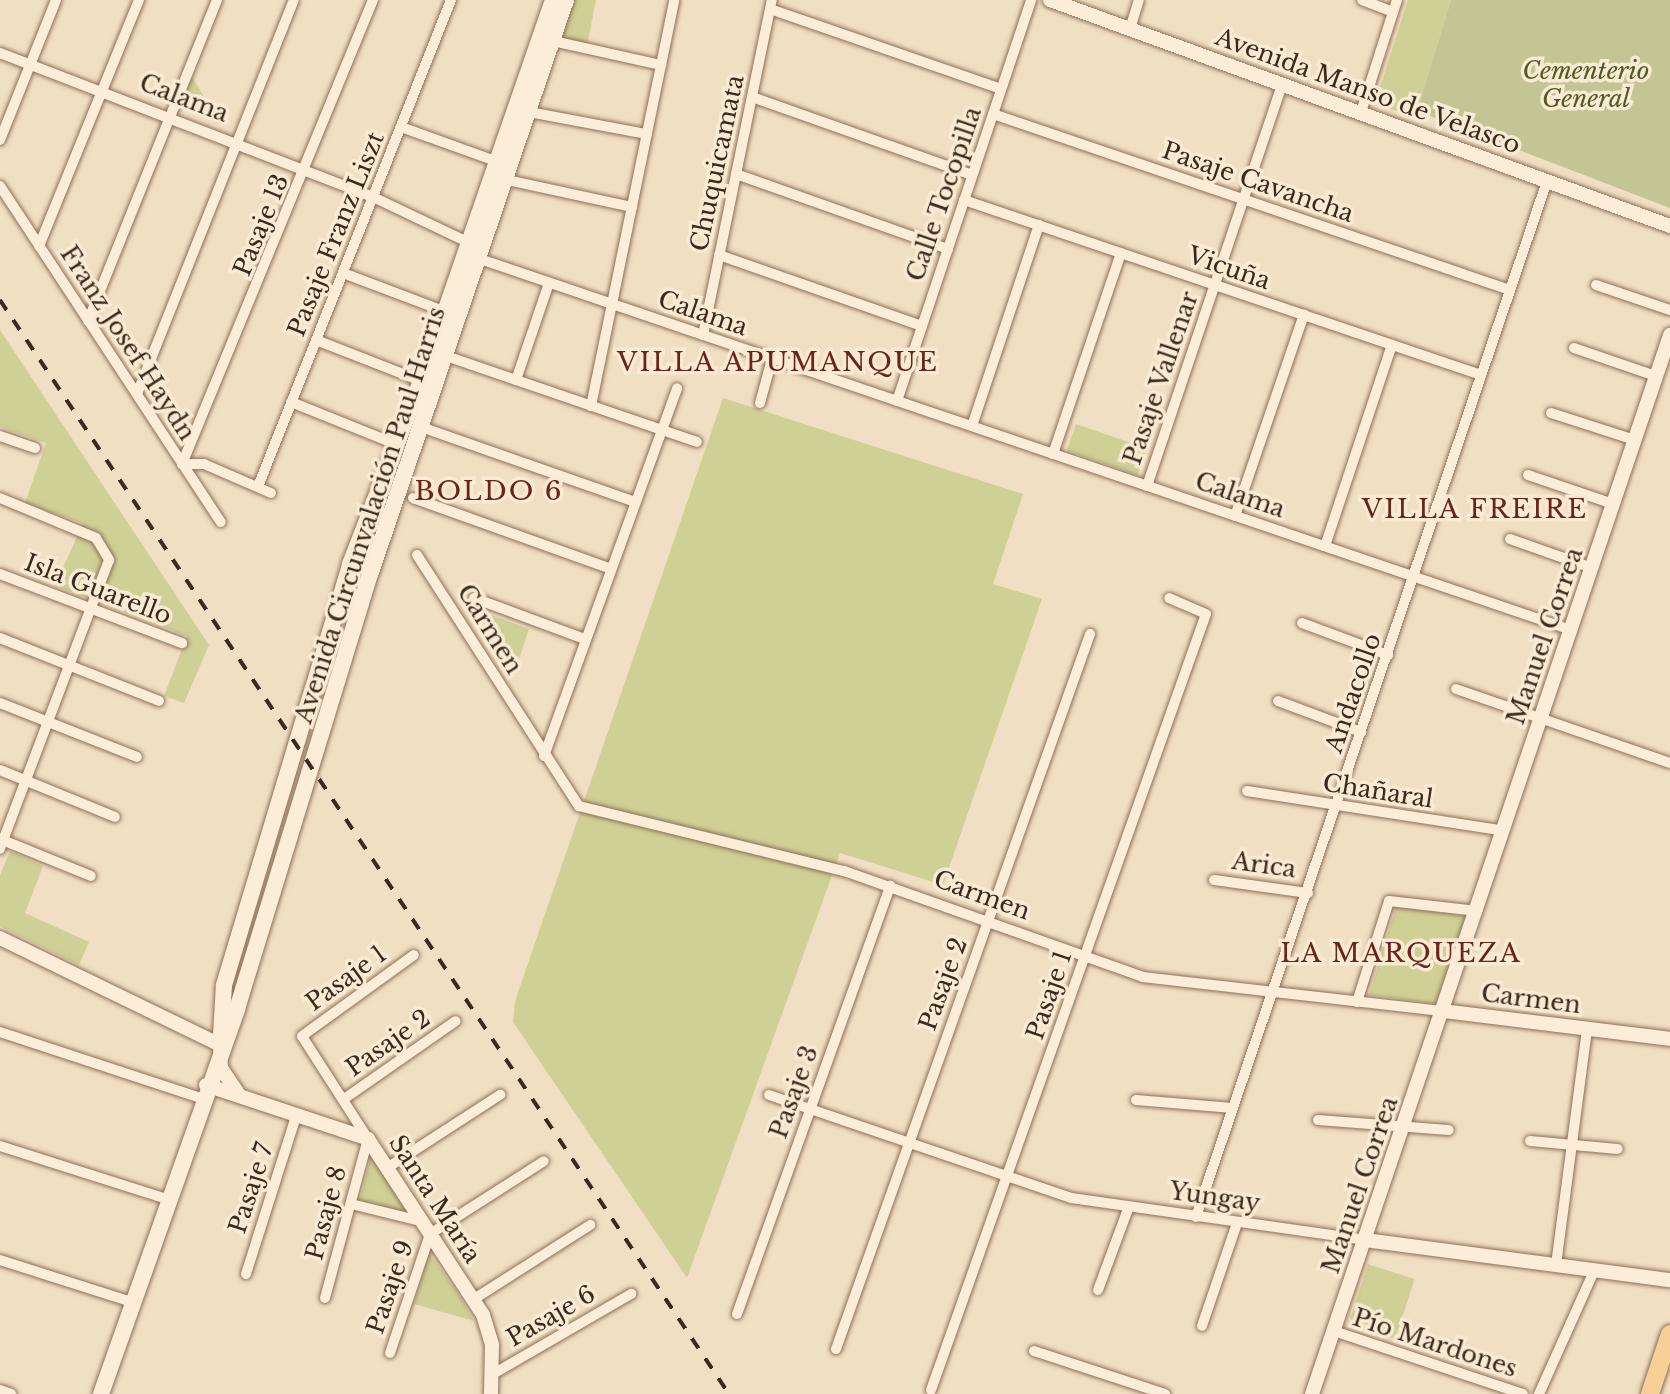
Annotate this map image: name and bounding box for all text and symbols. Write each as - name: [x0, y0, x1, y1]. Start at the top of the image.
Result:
- street label: Avenida Manso de Velasco: [1211, 22, 1525, 160]
- park label: Cementerio General: [1523, 57, 1649, 113]
- street label: Calama: [136, 68, 232, 128]
- street label: Chuquicamata: [684, 72, 750, 254]
- street label: Calle Tocopilla: [901, 103, 987, 285]
- street label: Pasaje Franz Liszt: [282, 128, 390, 340]
- street label: Pasaje Cavancha: [1158, 136, 1358, 228]
- street label: Pasaje 13: [228, 170, 294, 280]
- street label: Franz Josef Haydn: [54, 240, 202, 446]
- street label: Vicuña: [1184, 240, 1274, 296]
- street label: Calama: [654, 284, 752, 342]
- street label: Pasaje Vallenar: [1118, 287, 1204, 469]
- street label: Avenida Circunvalación Paul Harris: [289, 303, 451, 727]
- district label: VILLA APUMANQUE: [618, 347, 938, 379]
- street label: Calama: [1191, 466, 1289, 524]
- district label: BOLDO 6: [415, 476, 563, 508]
- district label: VILLA FREIRE: [1363, 494, 1587, 526]
- street label: Manuel Correa: [1501, 544, 1589, 728]
- street label: Isla Guarello: [20, 548, 176, 630]
- street label: Carmen: [451, 579, 529, 679]
- street label: Andacollo: [1319, 629, 1387, 757]
- street label: Chañaral: [1321, 768, 1435, 814]
- street label: Arica: [1230, 846, 1298, 884]
- street label: Carmen: [930, 864, 1034, 926]
- street label: Pasaje 2: [913, 934, 973, 1034]
- district label: LA MARQUEZA: [1281, 938, 1521, 970]
- street label: Pasaje 1: [300, 939, 392, 1017]
- street label: Pasaje 1: [1020, 947, 1078, 1043]
- street label: Carmen: [1480, 979, 1582, 1019]
- street label: Pasaje 2: [340, 1004, 436, 1082]
- street label: Pasaje 3: [764, 1042, 824, 1142]
- street label: Manuel Correa: [1316, 1093, 1404, 1277]
- street label: Santa María: [383, 1130, 487, 1268]
- street label: Pasaje 7: [223, 1139, 279, 1237]
- street label: Pasaje 8: [300, 1163, 352, 1263]
- street label: Yungay: [1168, 1176, 1262, 1218]
- street label: Pasaje 9: [361, 1236, 419, 1338]
- street label: Pasaje 6: [502, 1279, 600, 1353]
- street label: Pío Mardones: [1349, 1303, 1521, 1383]

